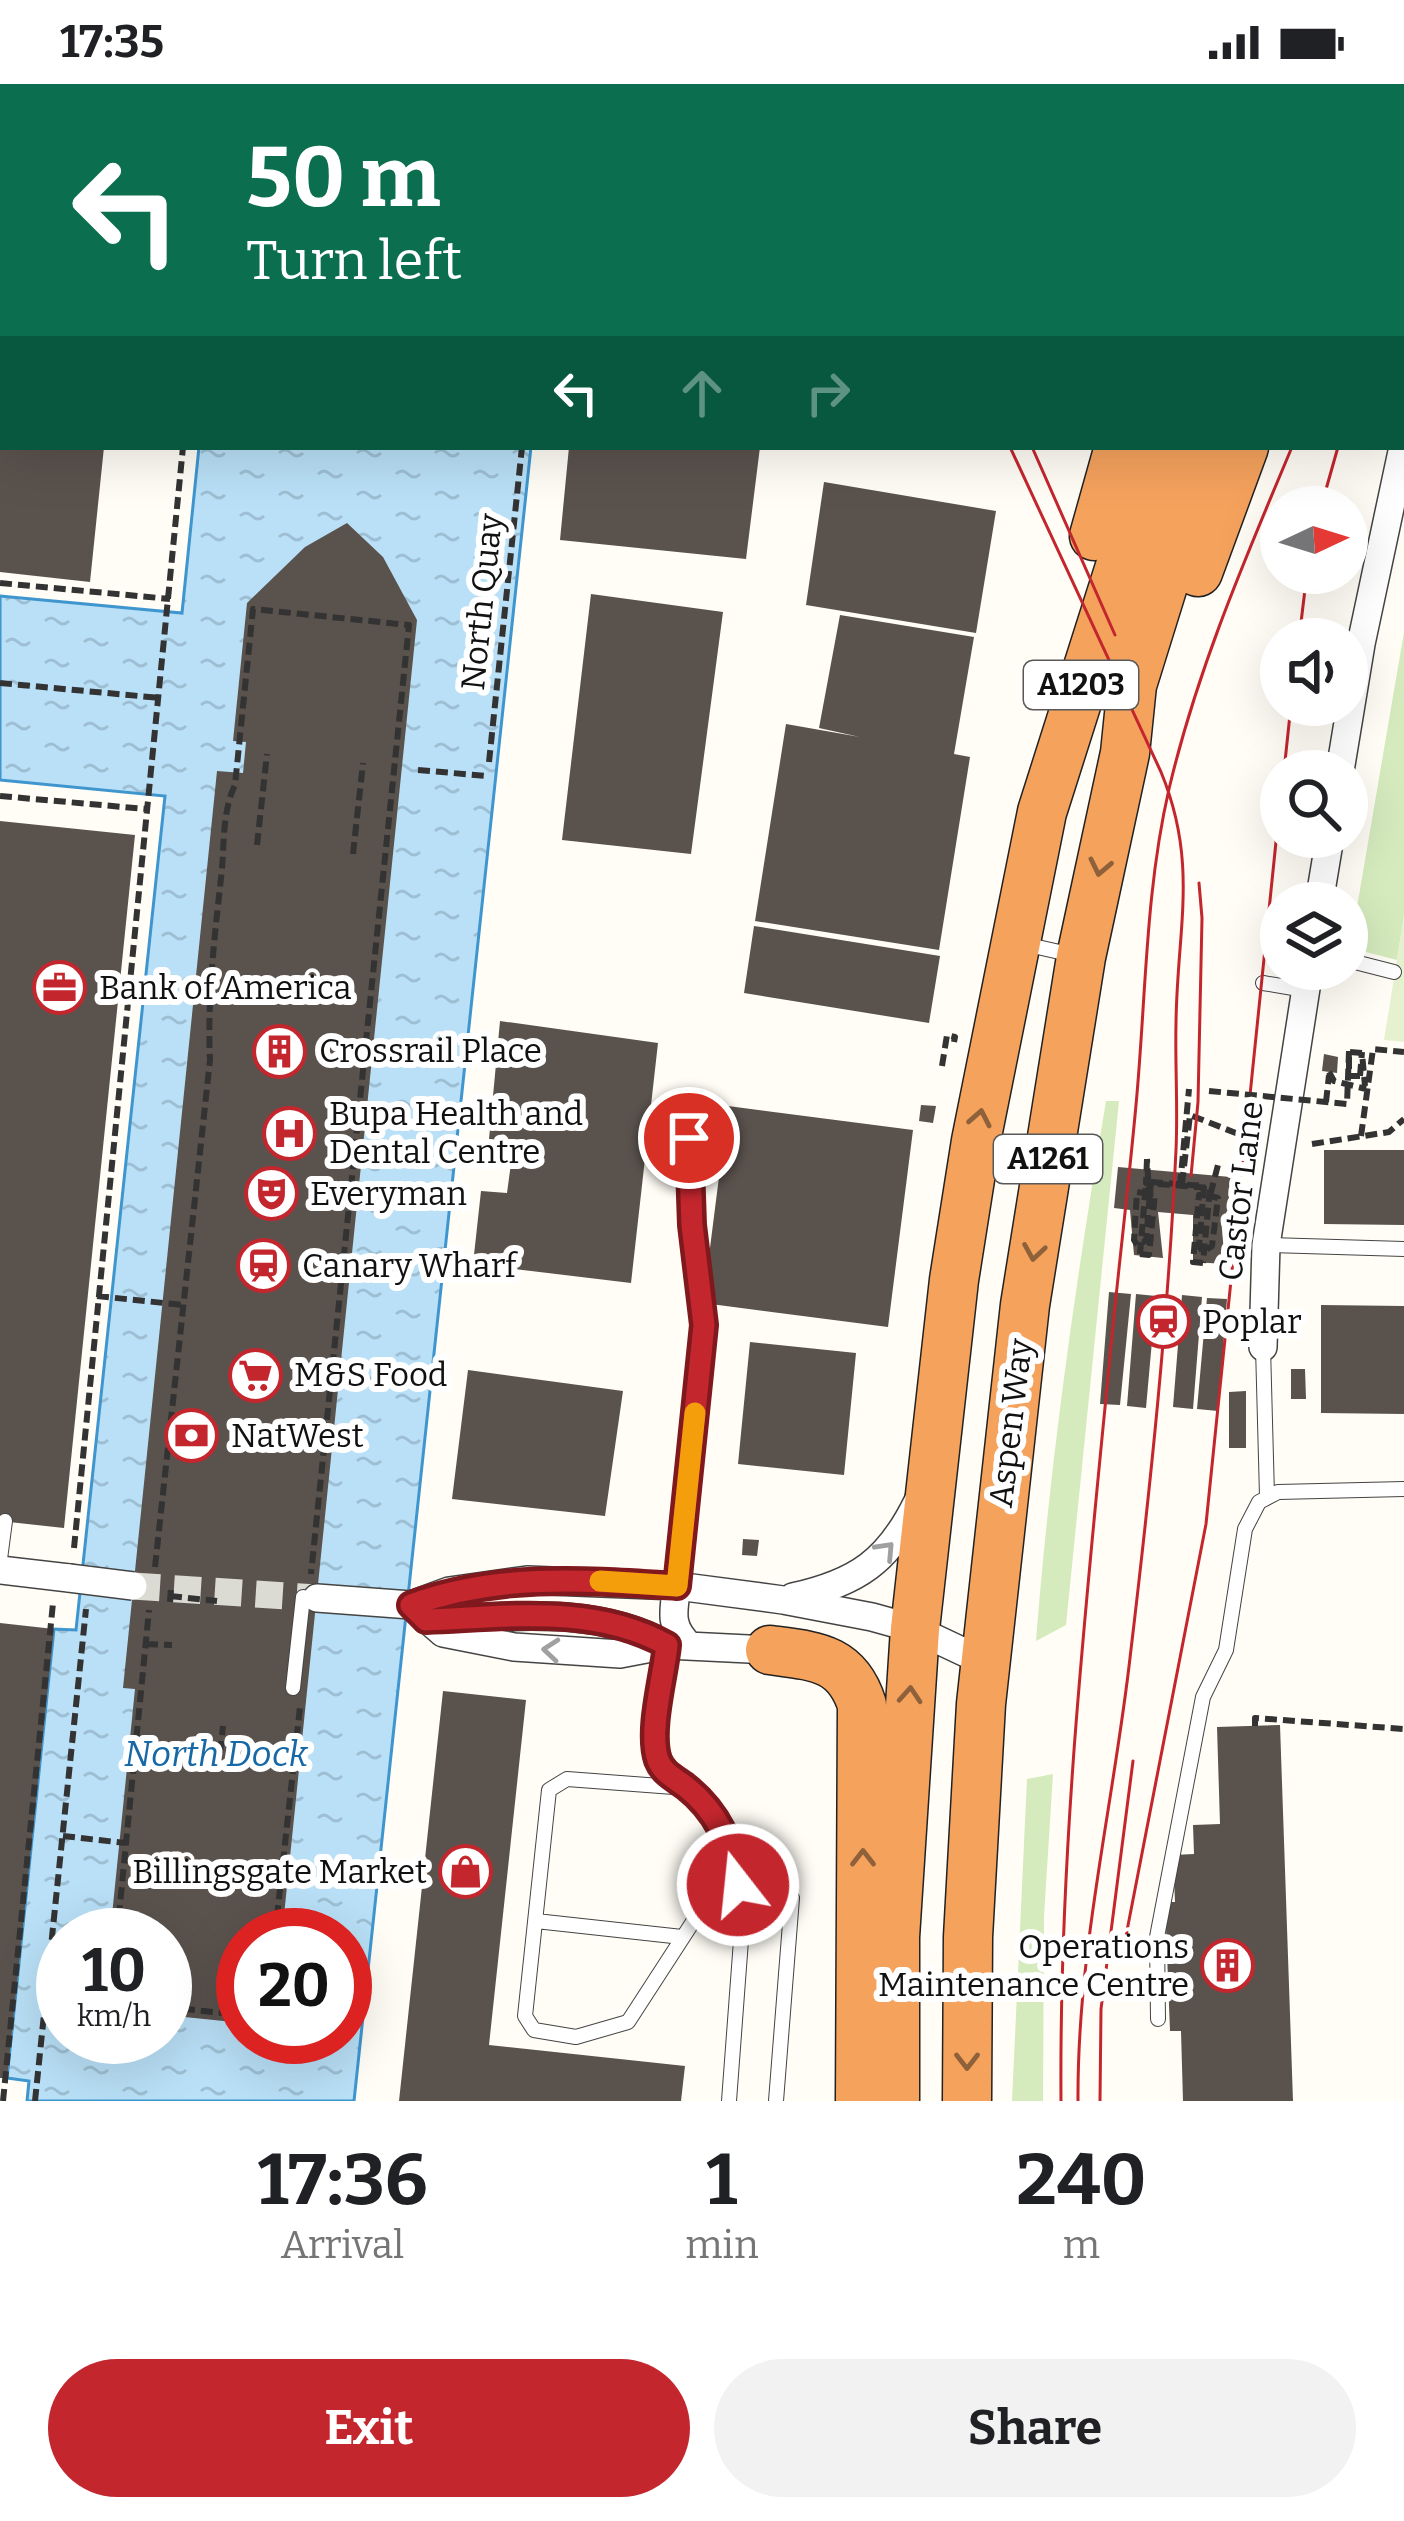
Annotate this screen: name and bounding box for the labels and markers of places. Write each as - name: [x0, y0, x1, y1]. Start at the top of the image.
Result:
- office icon: Bank of America: [32, 960, 88, 1016]
- place label: Bank of America: [99, 968, 351, 1008]
- building icon: Crossrail Place: [252, 1023, 308, 1079]
- place label: Crossrail Place: [319, 1031, 542, 1071]
- pin: [638, 1087, 740, 1189]
- place label: Bupa Health and Dental Centre: [329, 1094, 583, 1172]
- hospital icon: Bupa Health and Dental Centre: [262, 1105, 318, 1161]
- theatre icon: Everyman: [243, 1166, 299, 1222]
- place label: Everyman: [310, 1174, 467, 1214]
- station icon: Canary Wharf: [235, 1238, 291, 1294]
- place label: Canary Wharf: [302, 1246, 519, 1286]
- station icon: Poplar: [1135, 1294, 1191, 1350]
- place label: Poplar: [1202, 1302, 1302, 1342]
- supermarket icon: M&S Food: [227, 1347, 283, 1403]
- place label: M&S Food: [294, 1355, 447, 1395]
- bank icon: NatWest: [164, 1408, 220, 1464]
- place label: NatWest: [231, 1416, 364, 1456]
- shop icon: Billingsgate Market: [438, 1844, 494, 1900]
- place label: Billingsgate Market: [132, 1852, 427, 1892]
- place label: Operations Maintenance Centre: [878, 1927, 1189, 2005]
- building icon: Operations Maintenance Centre: [1200, 1938, 1256, 1994]

